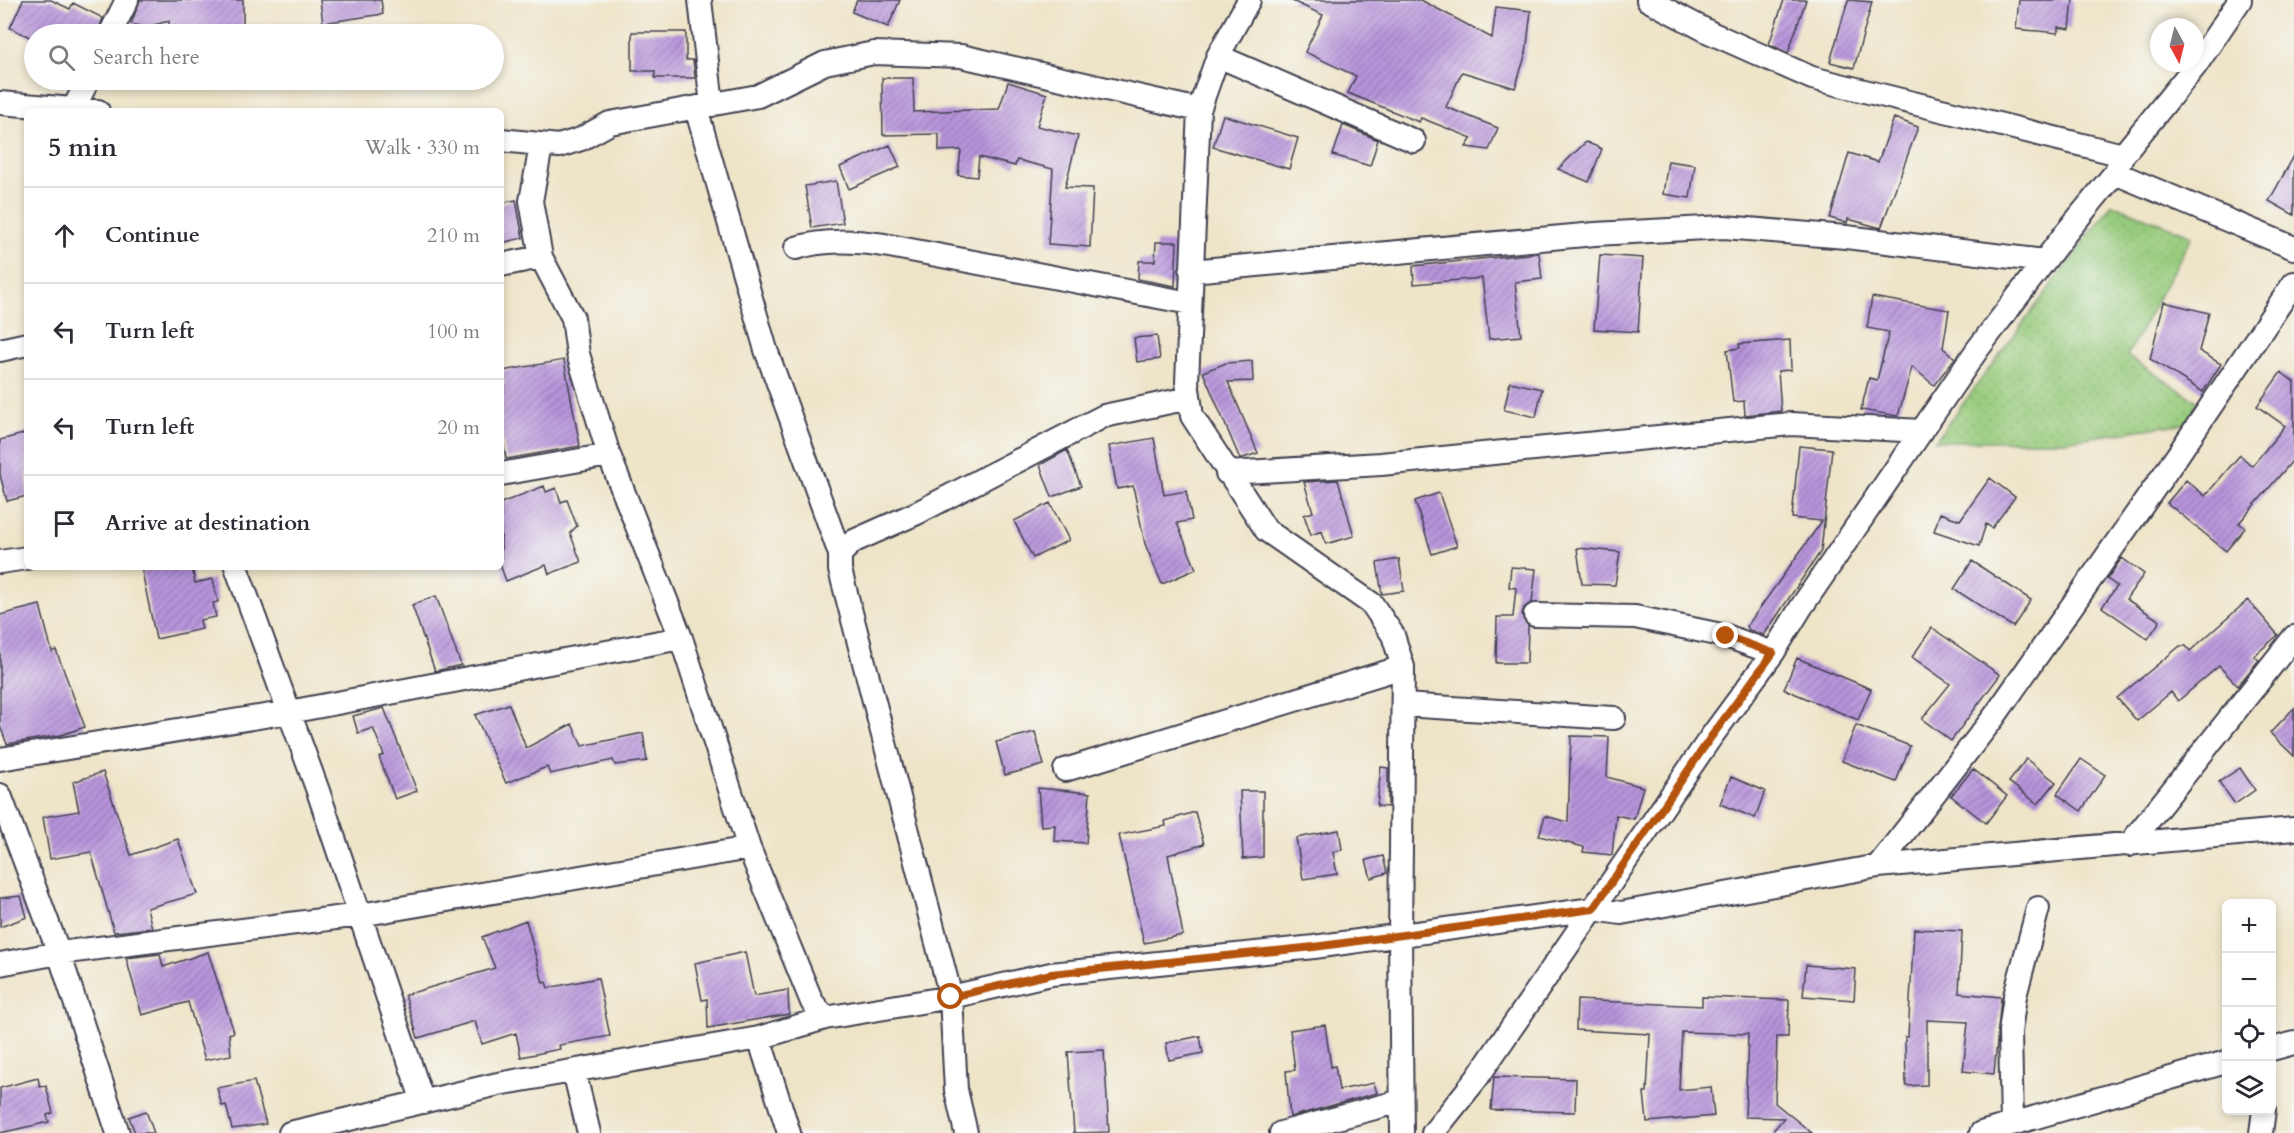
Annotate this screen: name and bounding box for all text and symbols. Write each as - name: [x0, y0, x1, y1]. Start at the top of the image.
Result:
- north arrow: [2150, 18, 2204, 72]
- search box: [24, 24, 504, 90]
- icon: search: [45, 41, 78, 74]
- text: Search here: [93, 42, 200, 72]
- text: 5 min: [48, 130, 117, 165]
- text: Walk · 330 m: [365, 134, 480, 161]
- icon: ahead: [48, 219, 81, 252]
- text: Continue: [105, 220, 200, 250]
- text: 210 m: [427, 222, 480, 249]
- icon: left: [48, 315, 81, 348]
- text: Turn left: [105, 316, 194, 346]
- text: 100 m: [427, 318, 480, 345]
- icon: left: [48, 411, 81, 444]
- text: Turn left: [105, 412, 194, 442]
- text: 20 m: [437, 414, 480, 441]
- icon: arrive: [48, 507, 81, 540]
- text: Arrive at destination: [105, 508, 310, 538]
- route end: [1712, 622, 1738, 648]
- map controls: [2222, 899, 2276, 1115]
- button: +: [2222, 899, 2276, 953]
- button: −: [2222, 953, 2276, 1007]
- route start: [937, 983, 963, 1009]
- button: locate: [2222, 1007, 2276, 1061]
- button: layers: [2222, 1061, 2276, 1115]

